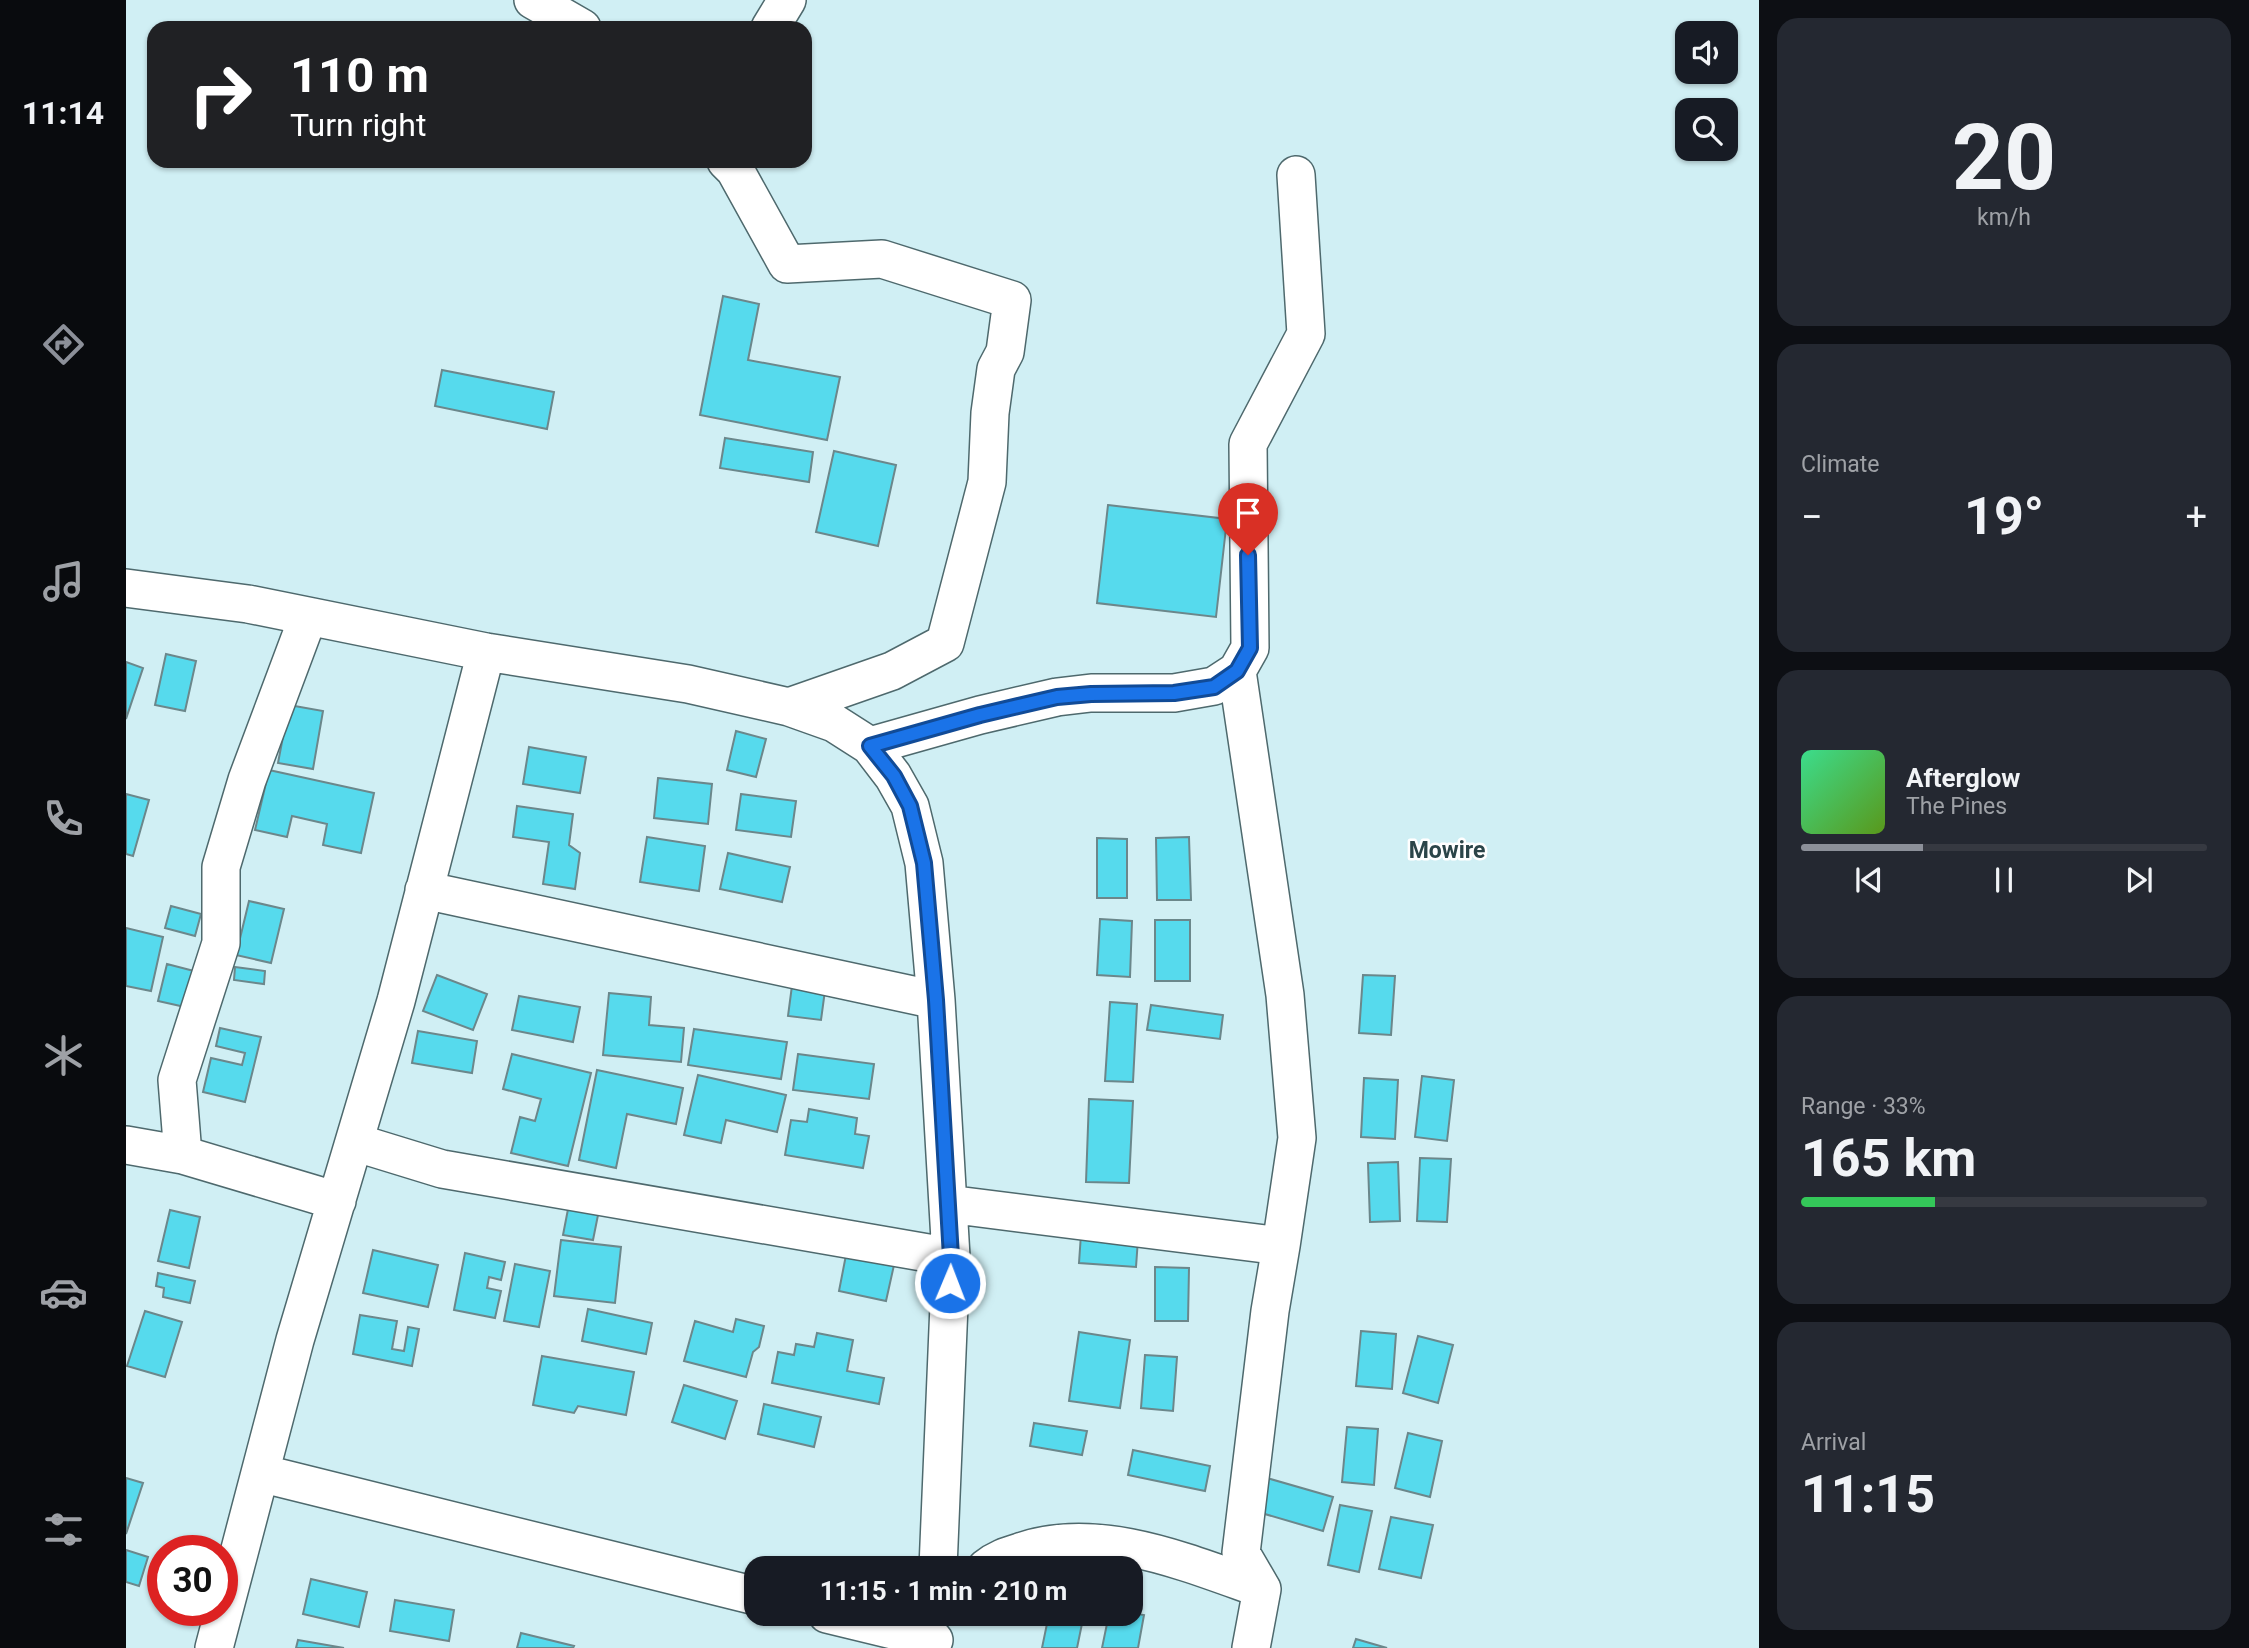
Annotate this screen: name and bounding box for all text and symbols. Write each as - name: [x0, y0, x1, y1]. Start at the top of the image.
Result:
- map controls: [1675, 21, 1738, 161]
- button: sound: [1675, 21, 1738, 84]
- text: 110 m: [290, 47, 429, 104]
- icon: right: [175, 49, 266, 140]
- text: 11:14: [22, 94, 104, 132]
- button: search: [1675, 98, 1738, 161]
- text: 20: [1952, 105, 2056, 211]
- text: Turn right: [290, 106, 426, 144]
- text: km/h: [1977, 204, 2031, 231]
- icon: directions: [39, 320, 88, 369]
- text: Climate: [1801, 451, 1880, 478]
- pin: [1218, 483, 1278, 555]
- text: 19°: [1964, 486, 2044, 547]
- icon: arrive: [1229, 494, 1267, 532]
- text: −: [1801, 495, 1823, 539]
- text: +: [2185, 495, 2207, 539]
- icon: music: [39, 557, 88, 606]
- text: Afterglow: [1906, 763, 2020, 793]
- text: The Pines: [1906, 793, 2007, 820]
- icon: phone: [39, 794, 88, 843]
- district label: Mowire: [1409, 837, 1485, 864]
- icon: previous: [1850, 861, 1888, 899]
- icon: pause: [1985, 861, 2023, 899]
- icon: next: [2120, 861, 2158, 899]
- icon: climate: [39, 1031, 88, 1080]
- text: Range · 33%: [1801, 1093, 1926, 1120]
- text: 165 km: [1801, 1128, 1976, 1189]
- position arrow: [913, 1246, 987, 1320]
- icon: car: [39, 1268, 88, 1317]
- text: Arrival: [1801, 1429, 1866, 1456]
- text: 11:15: [1801, 1464, 1935, 1525]
- icon: filters: [39, 1505, 88, 1554]
- speed limit sign: 30: [147, 1535, 238, 1626]
- text: 11:15 · 1 min · 210 m: [820, 1576, 1067, 1606]

